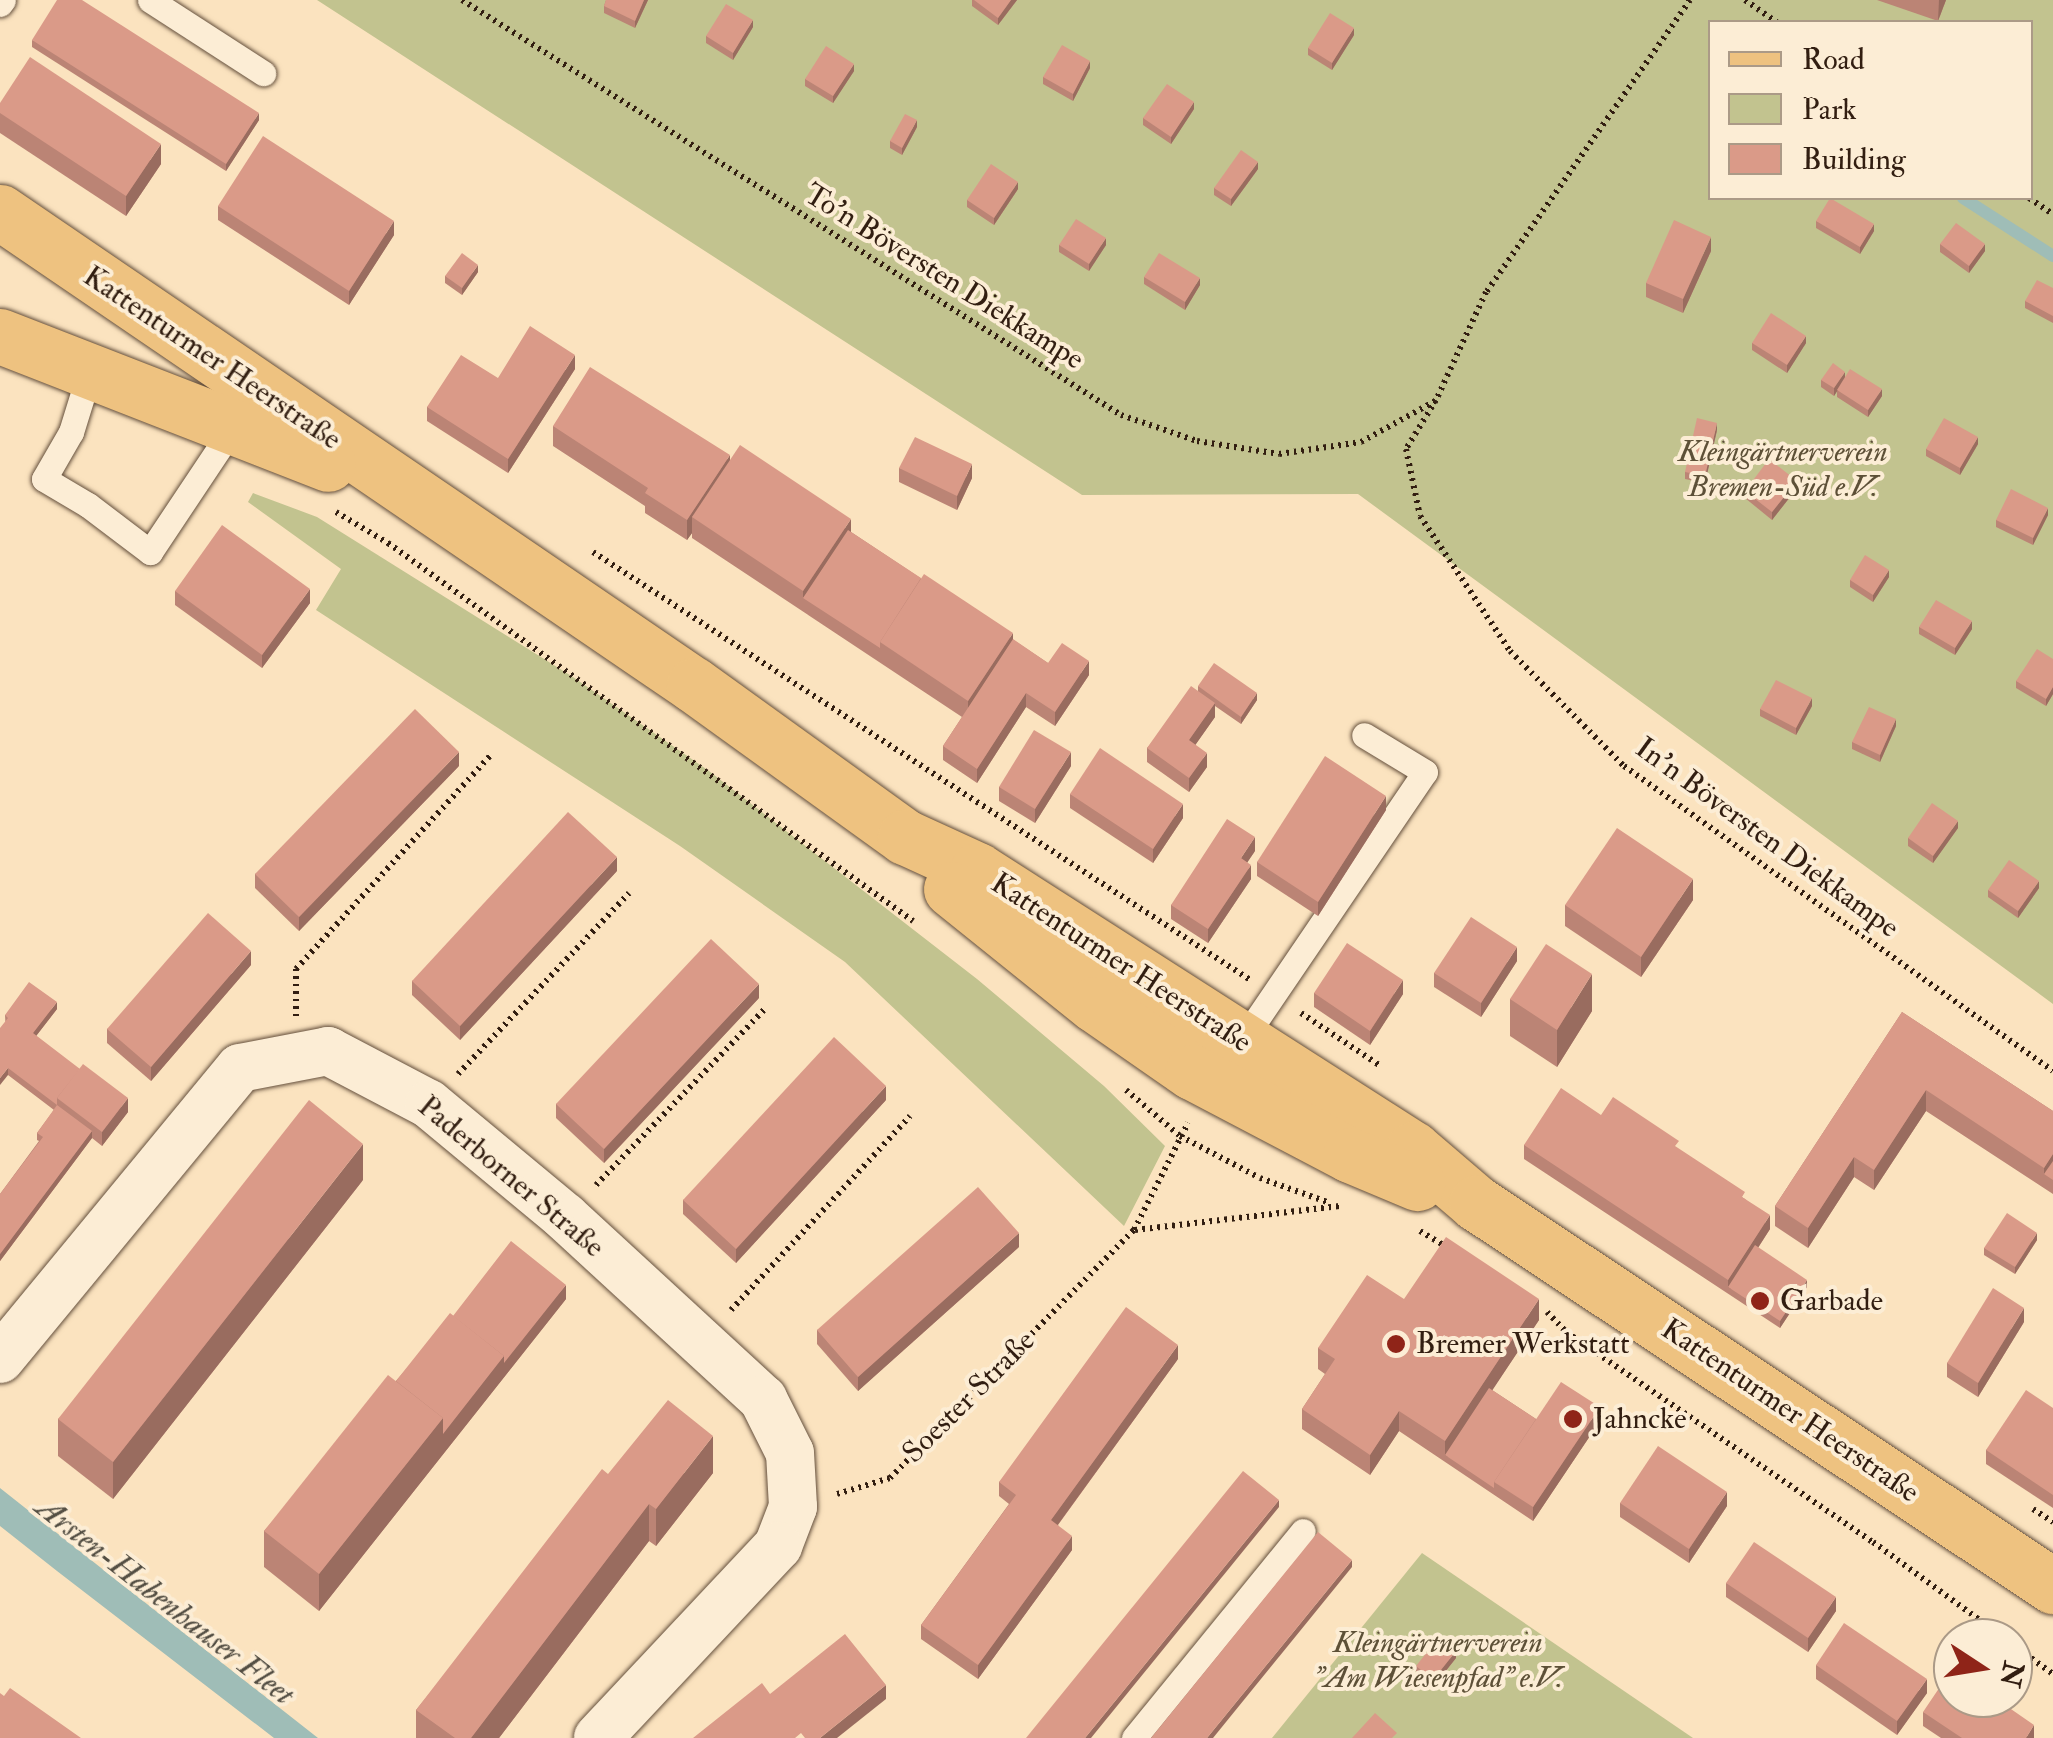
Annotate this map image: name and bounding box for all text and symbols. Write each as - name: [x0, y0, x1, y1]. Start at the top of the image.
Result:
- legend: [1708, 20, 2033, 200]
- text: Road: [1802, 41, 1865, 78]
- text: Park: [1802, 91, 1857, 128]
- text: Building: [1802, 141, 1906, 178]
- street label: To'n Böversten Diekkampe: [798, 176, 1090, 378]
- street label: Kattenturmer Heerstraße: [76, 258, 348, 458]
- park label: Kleingärtnerverein Bremen-Süd e.V.: [1678, 434, 1888, 504]
- street label: In'n Böversten Diekkampe: [1628, 730, 1906, 946]
- street label: Kattenturmer Heerstraße: [984, 865, 1258, 1061]
- street label: Paderborner Straße: [411, 1089, 611, 1265]
- place label: Garbade: [1780, 1283, 1883, 1319]
- marker: Garbade: [1749, 1290, 1771, 1312]
- street label: Kattenturmer Heerstraße: [1654, 1311, 1926, 1511]
- street label: Soester Straße: [895, 1323, 1043, 1471]
- place label: Bremer Werkstatt: [1416, 1326, 1630, 1362]
- marker: Bremer Werkstatt: [1385, 1333, 1407, 1355]
- place label: Jahncke: [1593, 1401, 1686, 1437]
- marker: Jahncke: [1562, 1408, 1584, 1430]
- water label: Arsten-Habenhauser Fleet: [28, 1488, 302, 1714]
- north arrow: [1933, 1618, 2033, 1718]
- park label: Kleingärtnerverein "Am Wiesenpfad" e.V.: [1313, 1625, 1563, 1696]
- text: N: [1991, 1658, 2031, 1690]

